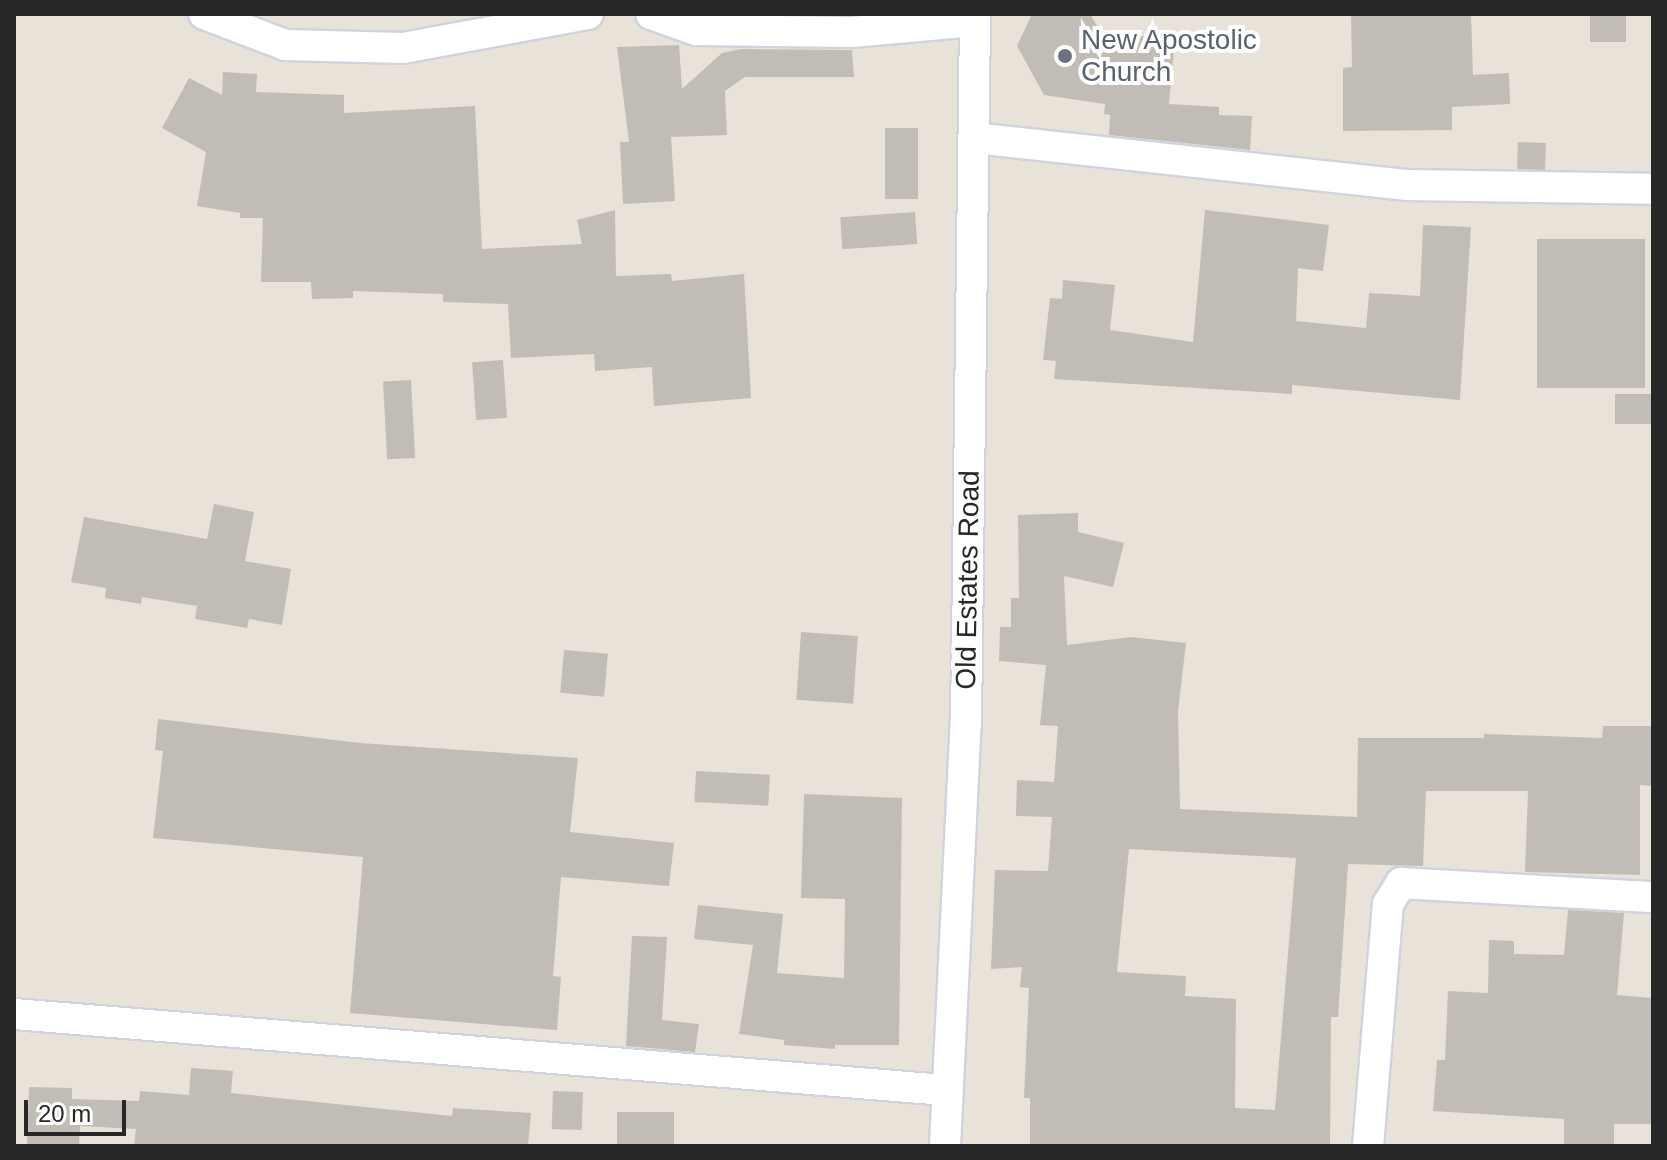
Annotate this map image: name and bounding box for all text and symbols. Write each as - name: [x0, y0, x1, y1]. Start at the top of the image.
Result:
- place label: New Apostolic Church: [1081, 23, 1258, 89]
- marker: New Apostolic Church: [1056, 47, 1074, 65]
- street label: Old Estates Road: [949, 470, 987, 690]
- scale bar: [28, 1084, 130, 1134]
- text: 20 m: [38, 1100, 91, 1127]

